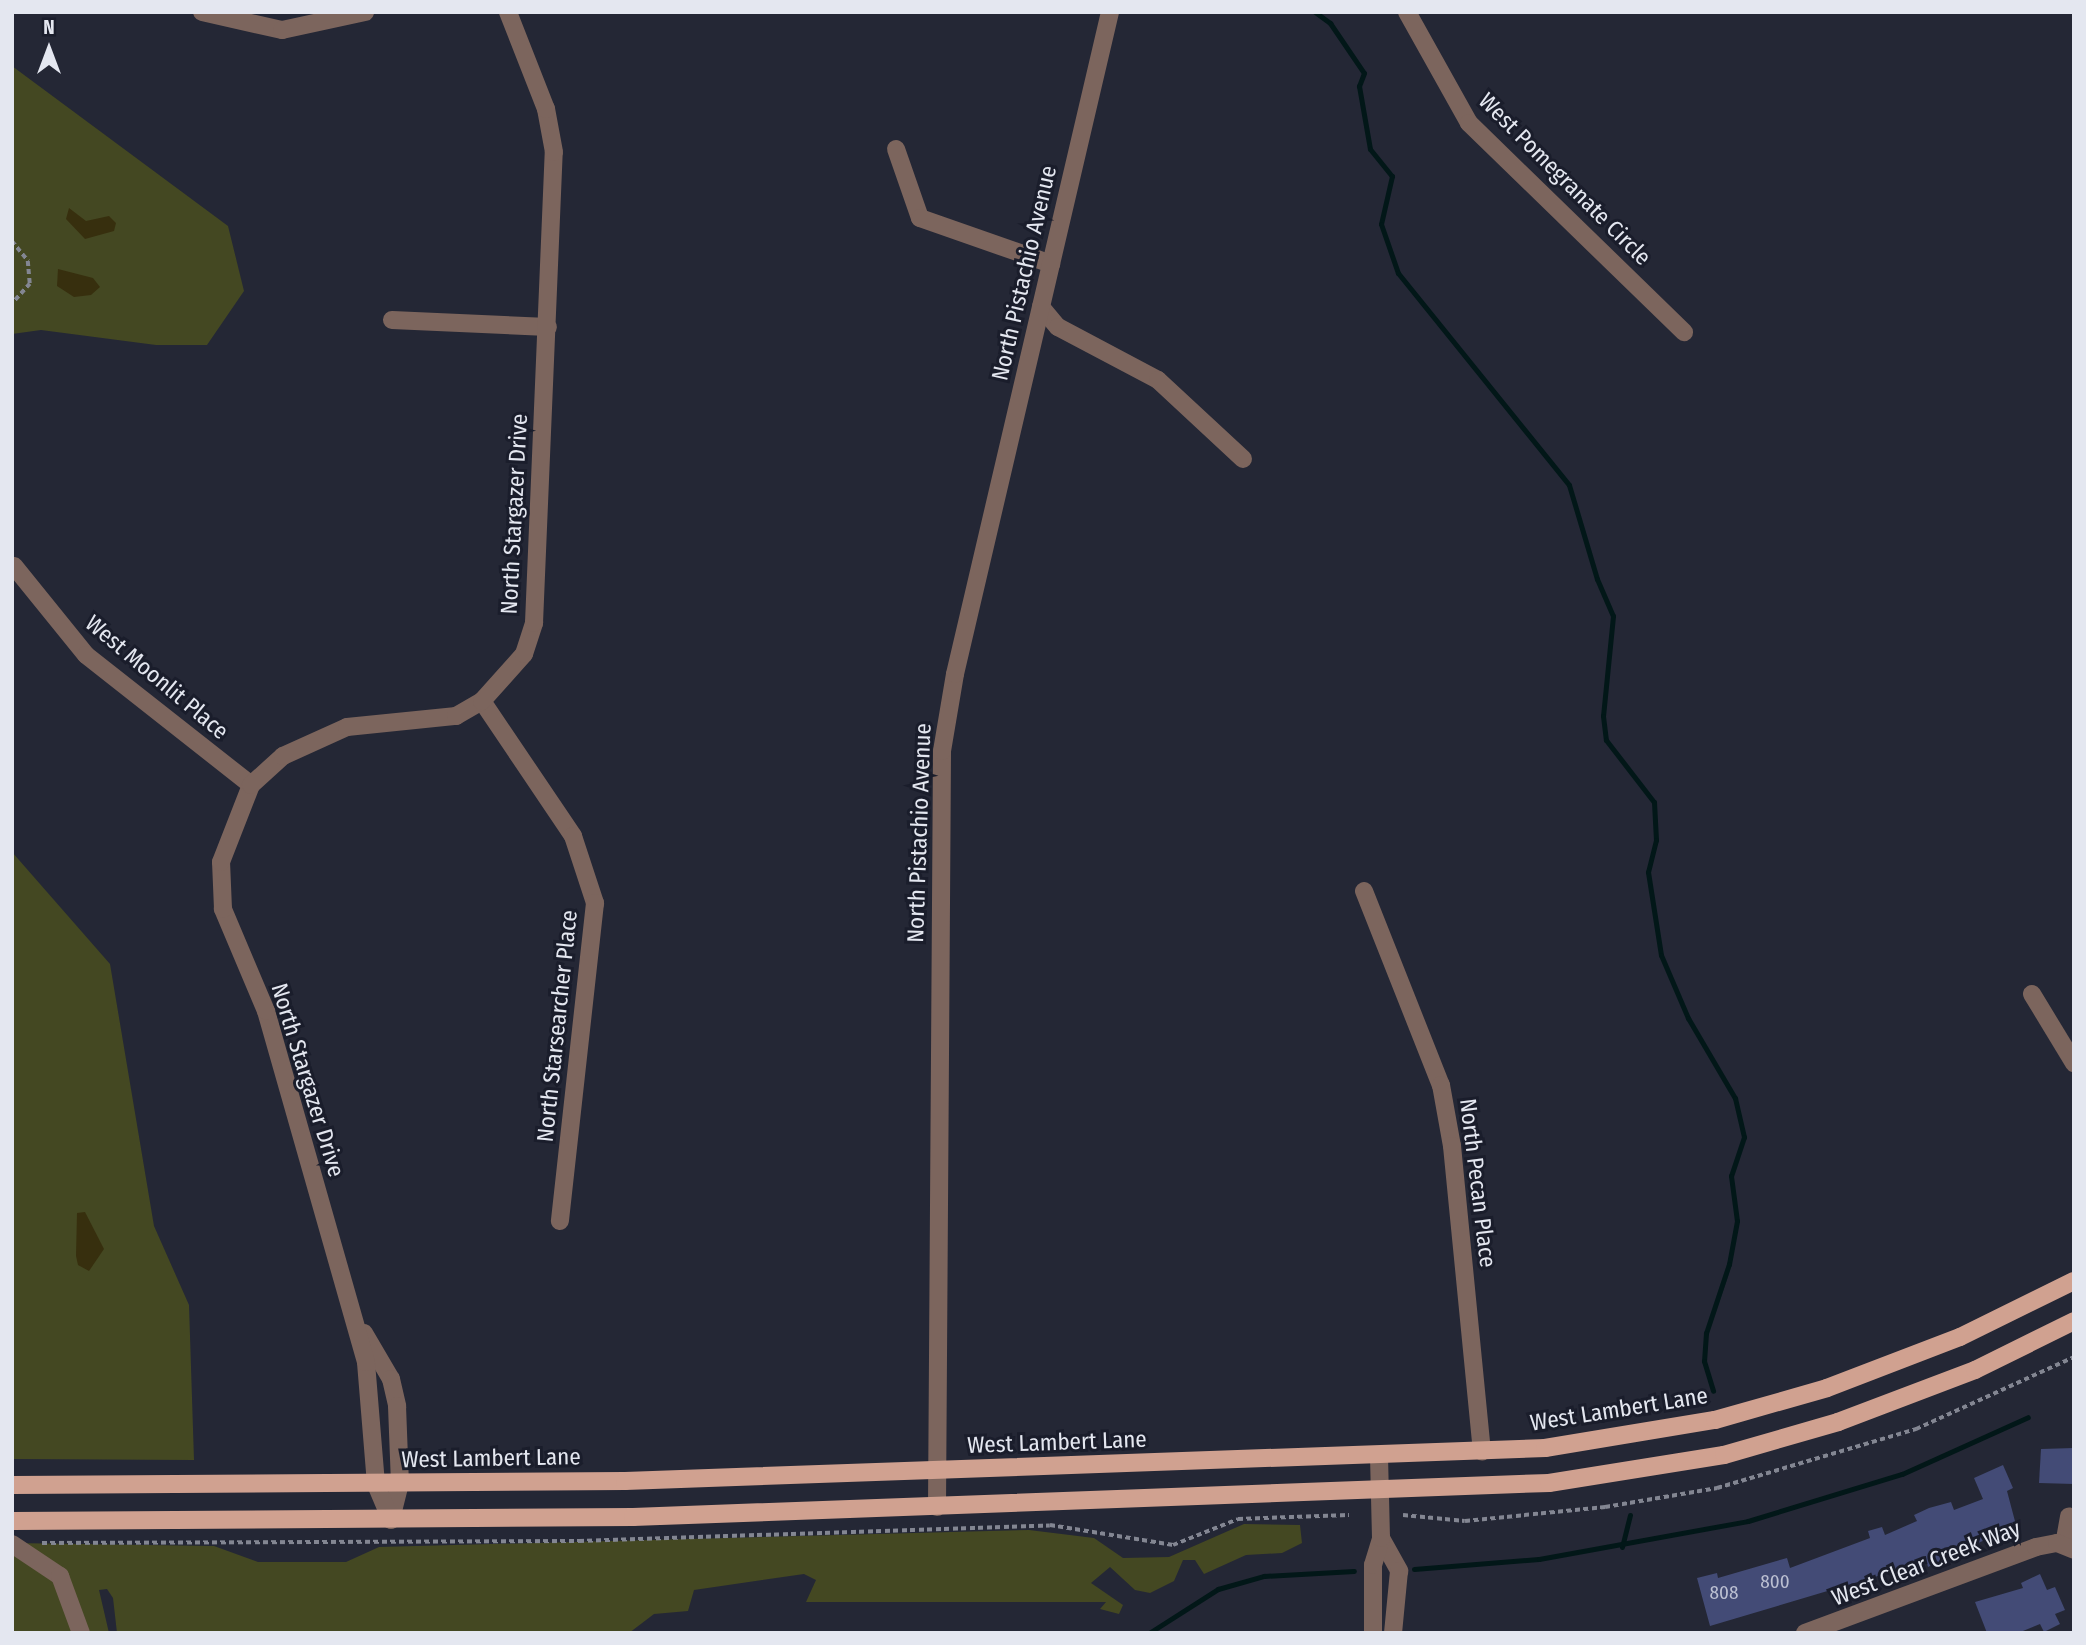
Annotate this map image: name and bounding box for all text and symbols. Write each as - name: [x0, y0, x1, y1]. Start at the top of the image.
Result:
- north arrow: [14, 14, 84, 84]
- text: N: [43, 16, 55, 39]
- street label: West Pomegranate Circle: [1473, 87, 1657, 271]
- street label: North Pistachio Avenue: [986, 163, 1062, 383]
- street label: North Stargazer Drive: [495, 413, 533, 615]
- street label: West Moonlit Place: [80, 609, 234, 745]
- street label: North Pistachio Avenue: [901, 723, 937, 943]
- street label: North Starsearcher Place: [531, 909, 583, 1143]
- street label: North Stargazer Drive: [265, 980, 351, 1180]
- street label: North Pecan Place: [1454, 1097, 1502, 1269]
- street label: West Lambert Lane: [1528, 1381, 1710, 1437]
- street label: West Lambert Lane: [967, 1425, 1147, 1459]
- street label: West Lambert Lane: [401, 1443, 581, 1473]
- street label: West Clear Creek Way: [1828, 1514, 2024, 1612]
- house number: 800: [1760, 1571, 1790, 1593]
- house number: 808: [1710, 1582, 1738, 1604]

